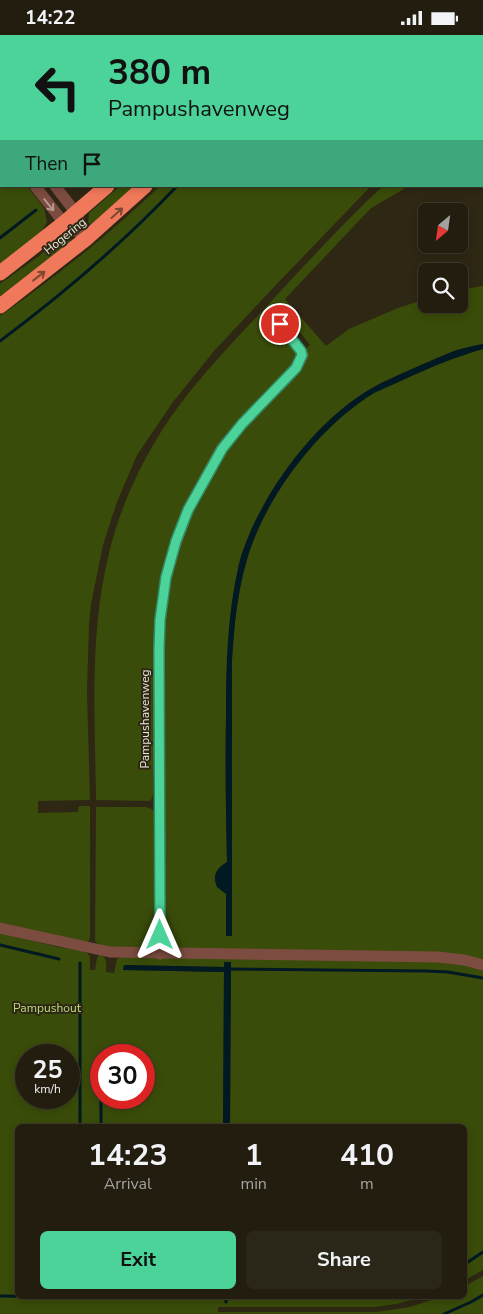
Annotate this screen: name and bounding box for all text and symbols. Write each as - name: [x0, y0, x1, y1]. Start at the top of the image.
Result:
- text: 14:22: [25, 5, 75, 31]
- text: 380 m: [108, 49, 211, 96]
- icon: left: [25, 55, 90, 120]
- text: Pampushavenweg: [108, 94, 290, 124]
- icon: arrive: [78, 150, 106, 178]
- text: Then: [25, 151, 68, 177]
- one-way arrow: [44, 198, 55, 211]
- north arrow: [418, 203, 468, 253]
- map controls: [418, 203, 468, 313]
- one-way arrow: [110, 207, 123, 218]
- street label: Hogering: [40, 214, 90, 258]
- button: search: [418, 263, 468, 313]
- one-way arrow: [32, 271, 45, 282]
- pin: [259, 303, 301, 345]
- icon: arrive: [266, 310, 294, 338]
- street label: Pampushavenweg: [137, 669, 153, 769]
- position arrow: [133, 908, 185, 960]
- park label: Pampushout: [13, 1000, 82, 1016]
- speed limit sign: 30: [90, 1044, 155, 1109]
- text: 25: [32, 1053, 63, 1087]
- text: km/h: [34, 1081, 61, 1097]
- text: 14:23: [88, 1135, 167, 1176]
- text: 1: [245, 1135, 263, 1176]
- text: 410: [340, 1135, 394, 1176]
- text: Arrival: [104, 1173, 152, 1195]
- text: min: [240, 1173, 267, 1195]
- text: m: [360, 1173, 374, 1195]
- button: Exit: [40, 1231, 236, 1289]
- button: Share: [246, 1231, 442, 1289]

